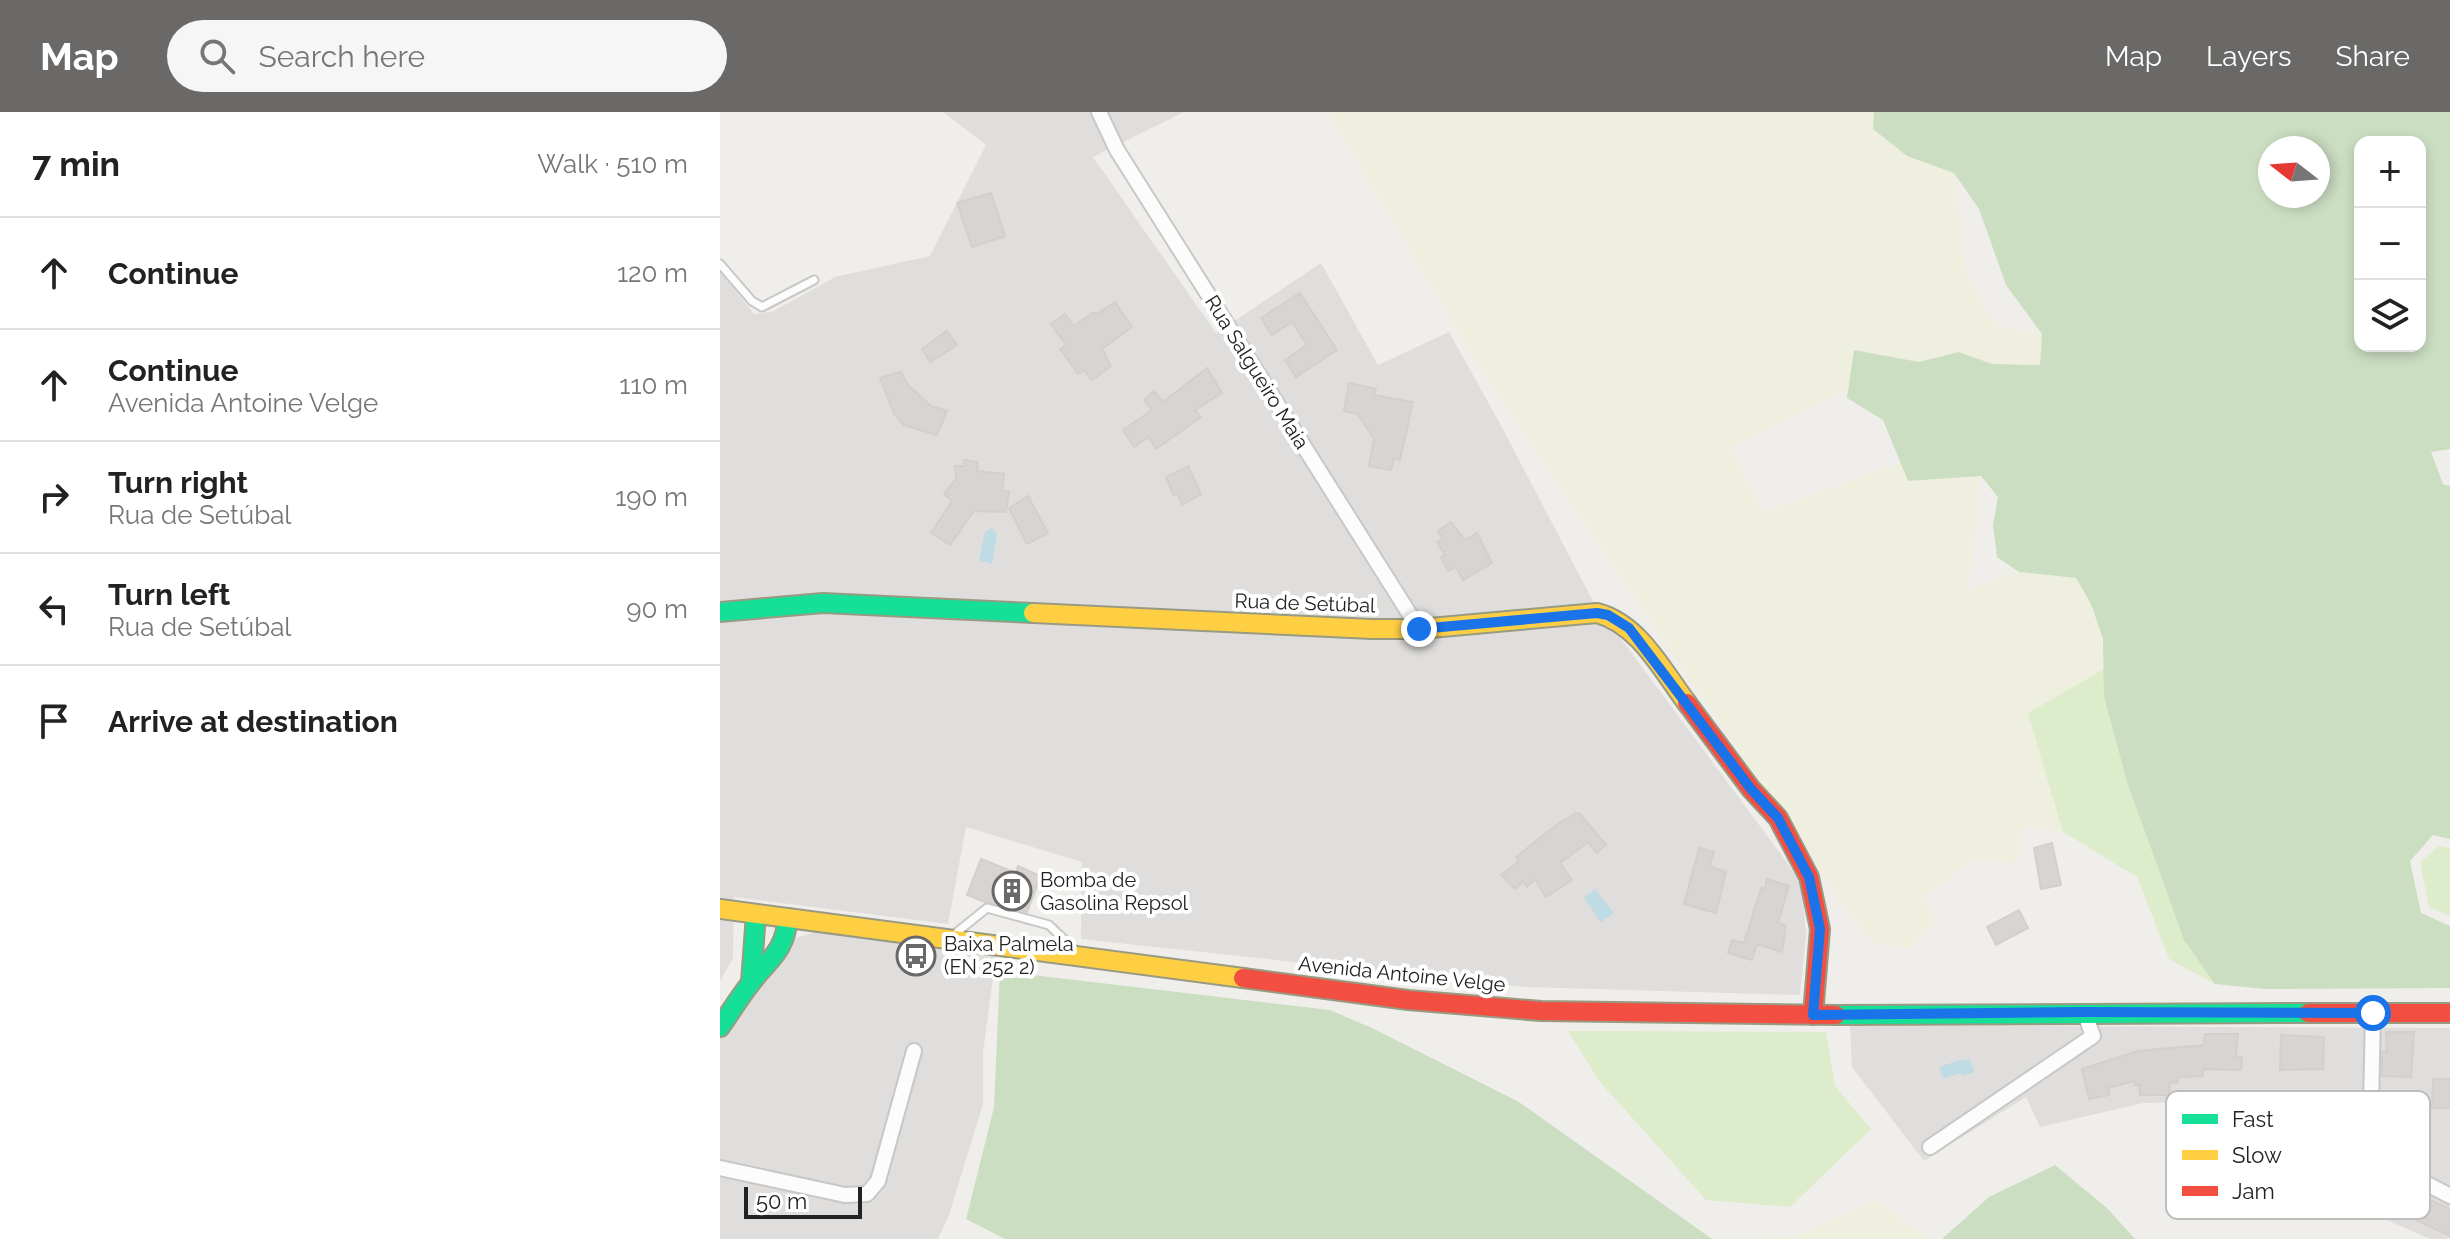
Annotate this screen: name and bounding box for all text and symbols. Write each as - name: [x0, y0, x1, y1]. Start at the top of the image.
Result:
- search box: [167, 20, 727, 92]
- text: Map: [40, 34, 119, 79]
- icon: search: [195, 34, 239, 78]
- text: Search here: [259, 39, 425, 74]
- text: Map: [2105, 40, 2162, 73]
- text: Layers: [2206, 40, 2292, 73]
- text: Share: [2336, 40, 2410, 73]
- north arrow: [2258, 136, 2330, 208]
- map controls: [2354, 136, 2426, 352]
- button: +: [2354, 136, 2426, 208]
- text: 7 min: [32, 144, 120, 184]
- text: Walk · 510 m: [537, 149, 688, 179]
- button: −: [2354, 208, 2426, 280]
- icon: ahead: [32, 251, 76, 295]
- text: Continue: [108, 256, 239, 291]
- text: 120 m: [617, 258, 688, 288]
- button: layers: [2354, 280, 2426, 352]
- street label: Rua Salgueiro Maia: [1200, 291, 1314, 453]
- text: Continue: [108, 353, 239, 388]
- icon: ahead: [32, 363, 76, 407]
- text: 110 m: [619, 370, 688, 400]
- text: Avenida Antoine Velge: [108, 388, 378, 418]
- text: Turn right: [108, 465, 248, 500]
- icon: right: [32, 475, 76, 519]
- text: 190 m: [615, 482, 688, 512]
- text: Rua de Setúbal: [108, 500, 291, 530]
- text: Turn left: [108, 577, 230, 612]
- icon: left: [32, 587, 76, 631]
- street label: Rua de Setúbal: [1234, 589, 1376, 617]
- text: 90 m: [626, 594, 688, 624]
- route end: [1401, 611, 1437, 647]
- text: Rua de Setúbal: [108, 612, 291, 642]
- icon: arrive: [32, 699, 76, 743]
- text: Arrive at destination: [108, 704, 398, 739]
- place label: Bomba de Gasolina Repsol: [1040, 868, 1189, 915]
- building icon: Bomba de Gasolina Repsol: [991, 870, 1033, 912]
- place label: Baixa Palmela (EN 252 2): [944, 932, 1074, 979]
- bus stop icon: Baixa Palmela (EN 252 2): [895, 935, 937, 977]
- street label: Avenida Antoine Velge: [1297, 951, 1507, 997]
- route start: [2355, 995, 2391, 1031]
- legend: [2166, 1091, 2430, 1219]
- text: Fast: [2232, 1106, 2274, 1132]
- text: Slow: [2232, 1142, 2282, 1168]
- text: Jam: [2232, 1178, 2275, 1204]
- scale bar: [744, 1183, 862, 1219]
- text: 50 m: [756, 1188, 807, 1214]

